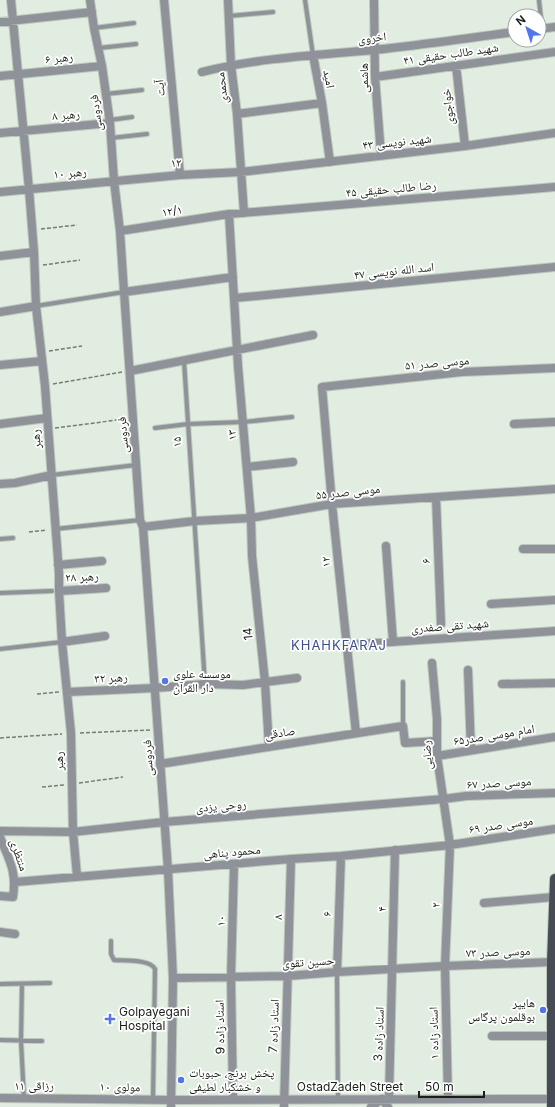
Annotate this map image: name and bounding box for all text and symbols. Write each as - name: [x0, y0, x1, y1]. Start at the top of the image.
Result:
- north arrow: [507, 8, 547, 48]
- text: N: [513, 12, 528, 28]
- street label: اخروی: [357, 29, 387, 46]
- street label: ۴۱ شهید طالب حقیقی: [402, 39, 500, 68]
- street label: رهبر ۶: [44, 49, 74, 67]
- street label: هاشمی: [356, 63, 371, 93]
- street label: امید: [320, 68, 339, 90]
- street label: محمدی: [212, 71, 231, 105]
- street label: آیت: [151, 78, 168, 97]
- street label: خواجوی: [438, 88, 457, 126]
- street label: فردوسی: [86, 94, 105, 132]
- street label: رهبر ۸: [51, 106, 81, 124]
- street label: ۴۳ شهید نویسی: [362, 130, 432, 153]
- street label: ۱۲: [170, 155, 182, 170]
- street label: رهبر ۱۰: [53, 164, 88, 182]
- street label: ۴۵ رضا طالب حقیقی: [345, 177, 437, 200]
- street label: ۱۲/۱: [161, 201, 183, 220]
- street label: ۴۷ اسد الله نویسی: [353, 259, 435, 282]
- street label: موسی صدر ۵۱: [404, 352, 470, 373]
- street label: فردوسی: [114, 416, 131, 454]
- street label: رهبر: [27, 428, 44, 450]
- street label: ۱۳: [224, 429, 239, 441]
- street label: ۱۵: [169, 436, 184, 448]
- street label: موسی صدر ۵۵: [315, 481, 381, 502]
- street label: ۱۲: [317, 556, 334, 568]
- street label: ۶: [418, 558, 433, 564]
- street label: رهبر ۲۸: [65, 568, 99, 585]
- street label: شهید تقی صفدری: [411, 615, 490, 636]
- street label: 14: [239, 627, 256, 641]
- district label: KHAHKFARAJ: [291, 637, 387, 653]
- place label: موسسه علوی دار القرآن: [173, 666, 231, 695]
- street label: رهبر ۳۲: [94, 669, 128, 686]
- marker: موسسه علوی دار القرآن: [160, 676, 170, 686]
- street label: امام موسی صدر۶۵: [452, 721, 536, 749]
- street label: صادقی: [264, 723, 296, 742]
- street label: فردوسی: [139, 739, 156, 777]
- street label: رضایی: [418, 739, 435, 770]
- street label: رهبر: [51, 751, 67, 772]
- street label: موسی صدر ۶۷: [466, 773, 532, 792]
- street label: روحی یزدی: [195, 796, 247, 815]
- street label: موسی صدر ۶۹: [468, 813, 534, 836]
- street label: منتظری: [7, 837, 32, 873]
- street label: محمود پناهی: [203, 842, 261, 862]
- street label: ۲: [428, 902, 443, 908]
- street label: ۴: [374, 906, 389, 912]
- street label: ۶: [319, 911, 334, 917]
- street label: ۸: [270, 913, 285, 920]
- street label: ۱۰: [213, 915, 228, 927]
- street label: موسی صدر ۷۳: [465, 943, 530, 960]
- street label: حسین تقوی: [281, 952, 335, 971]
- place label: هایپر بوقلمون پرگاس: [468, 995, 535, 1024]
- street label: استاد زاده 9: [212, 999, 227, 1054]
- street label: استاد زاده 7: [265, 999, 282, 1053]
- place label: Golpayegani Hospital: [119, 1004, 190, 1033]
- marker: هایپر بوقلمون پرگاس: [538, 1005, 548, 1015]
- street label: استاد زاده 3: [370, 1006, 387, 1062]
- street label: استاد زاده ۱: [426, 1006, 441, 1059]
- marker: Golpayegani Hospital: [104, 1013, 116, 1025]
- place label: پخش برنج، حبوبات و خشکبار لطیفی: [189, 1065, 275, 1094]
- scale bar: [419, 1073, 484, 1099]
- marker: پخش برنج، حبوبات و خشکبار لطیفی: [176, 1075, 186, 1085]
- street label: رزاقی ۱۱: [14, 1078, 54, 1093]
- street label: مولوی ۱۰: [99, 1079, 141, 1094]
- street label: OstadZadeh Street: [297, 1079, 403, 1094]
- text: 50 m: [425, 1079, 454, 1094]

